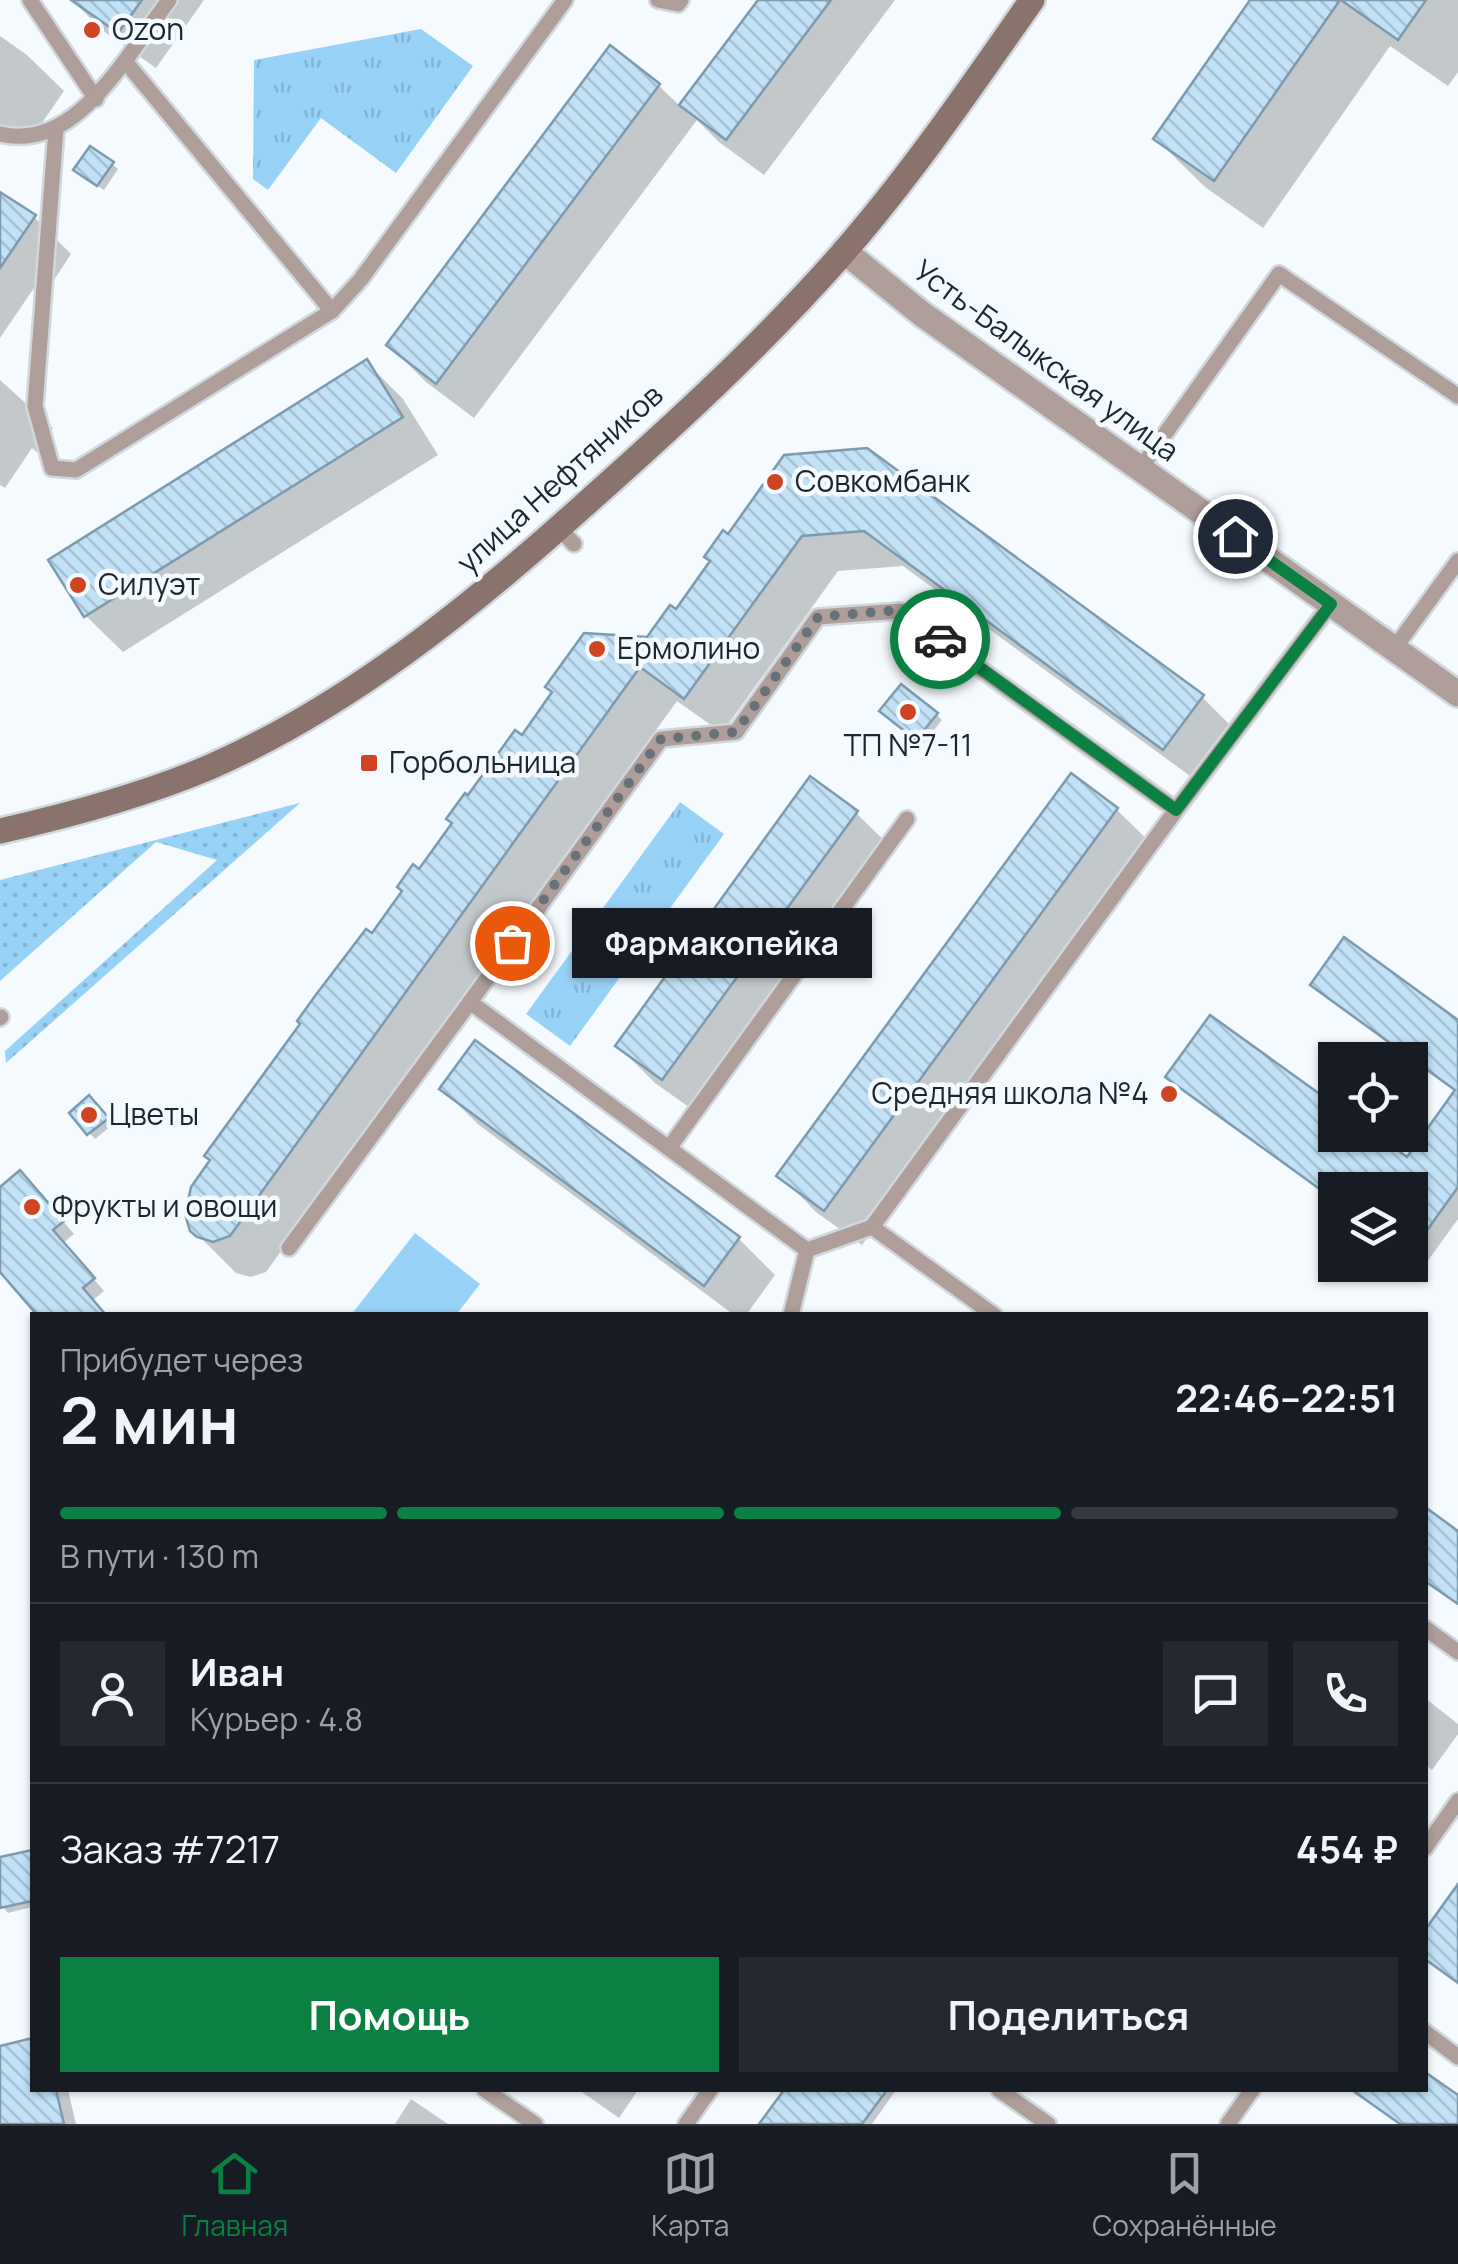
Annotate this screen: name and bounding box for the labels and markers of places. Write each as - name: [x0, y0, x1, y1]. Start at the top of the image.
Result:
- place label: Ozon: [112, 8, 184, 49]
- marker: Ozon: [81, 19, 103, 41]
- place label: Совкомбанк: [795, 460, 971, 501]
- marker: Совкомбанк: [764, 471, 786, 493]
- pin: [1193, 494, 1278, 579]
- place label: Силуэт: [98, 563, 200, 604]
- marker: Силуэт: [67, 574, 89, 596]
- place label: Ермолино: [617, 627, 760, 668]
- marker: Ермолино: [586, 638, 608, 660]
- marker: ТП №7-11: [897, 701, 919, 723]
- place label: ТП №7-11: [844, 724, 972, 765]
- place label: Горбольница: [389, 741, 576, 782]
- marker: Горбольница: [358, 752, 380, 774]
- pin: [470, 901, 555, 986]
- callout: Фармакопейка: [572, 908, 872, 978]
- place label: Средняя школа №4: [872, 1072, 1149, 1113]
- marker: Средняя школа №4: [1158, 1083, 1180, 1105]
- place label: Цветы: [109, 1093, 199, 1134]
- marker: Цветы: [78, 1104, 100, 1126]
- place label: Фрукты и овощи: [52, 1185, 277, 1226]
- marker: Фрукты и овощи: [21, 1196, 43, 1218]

